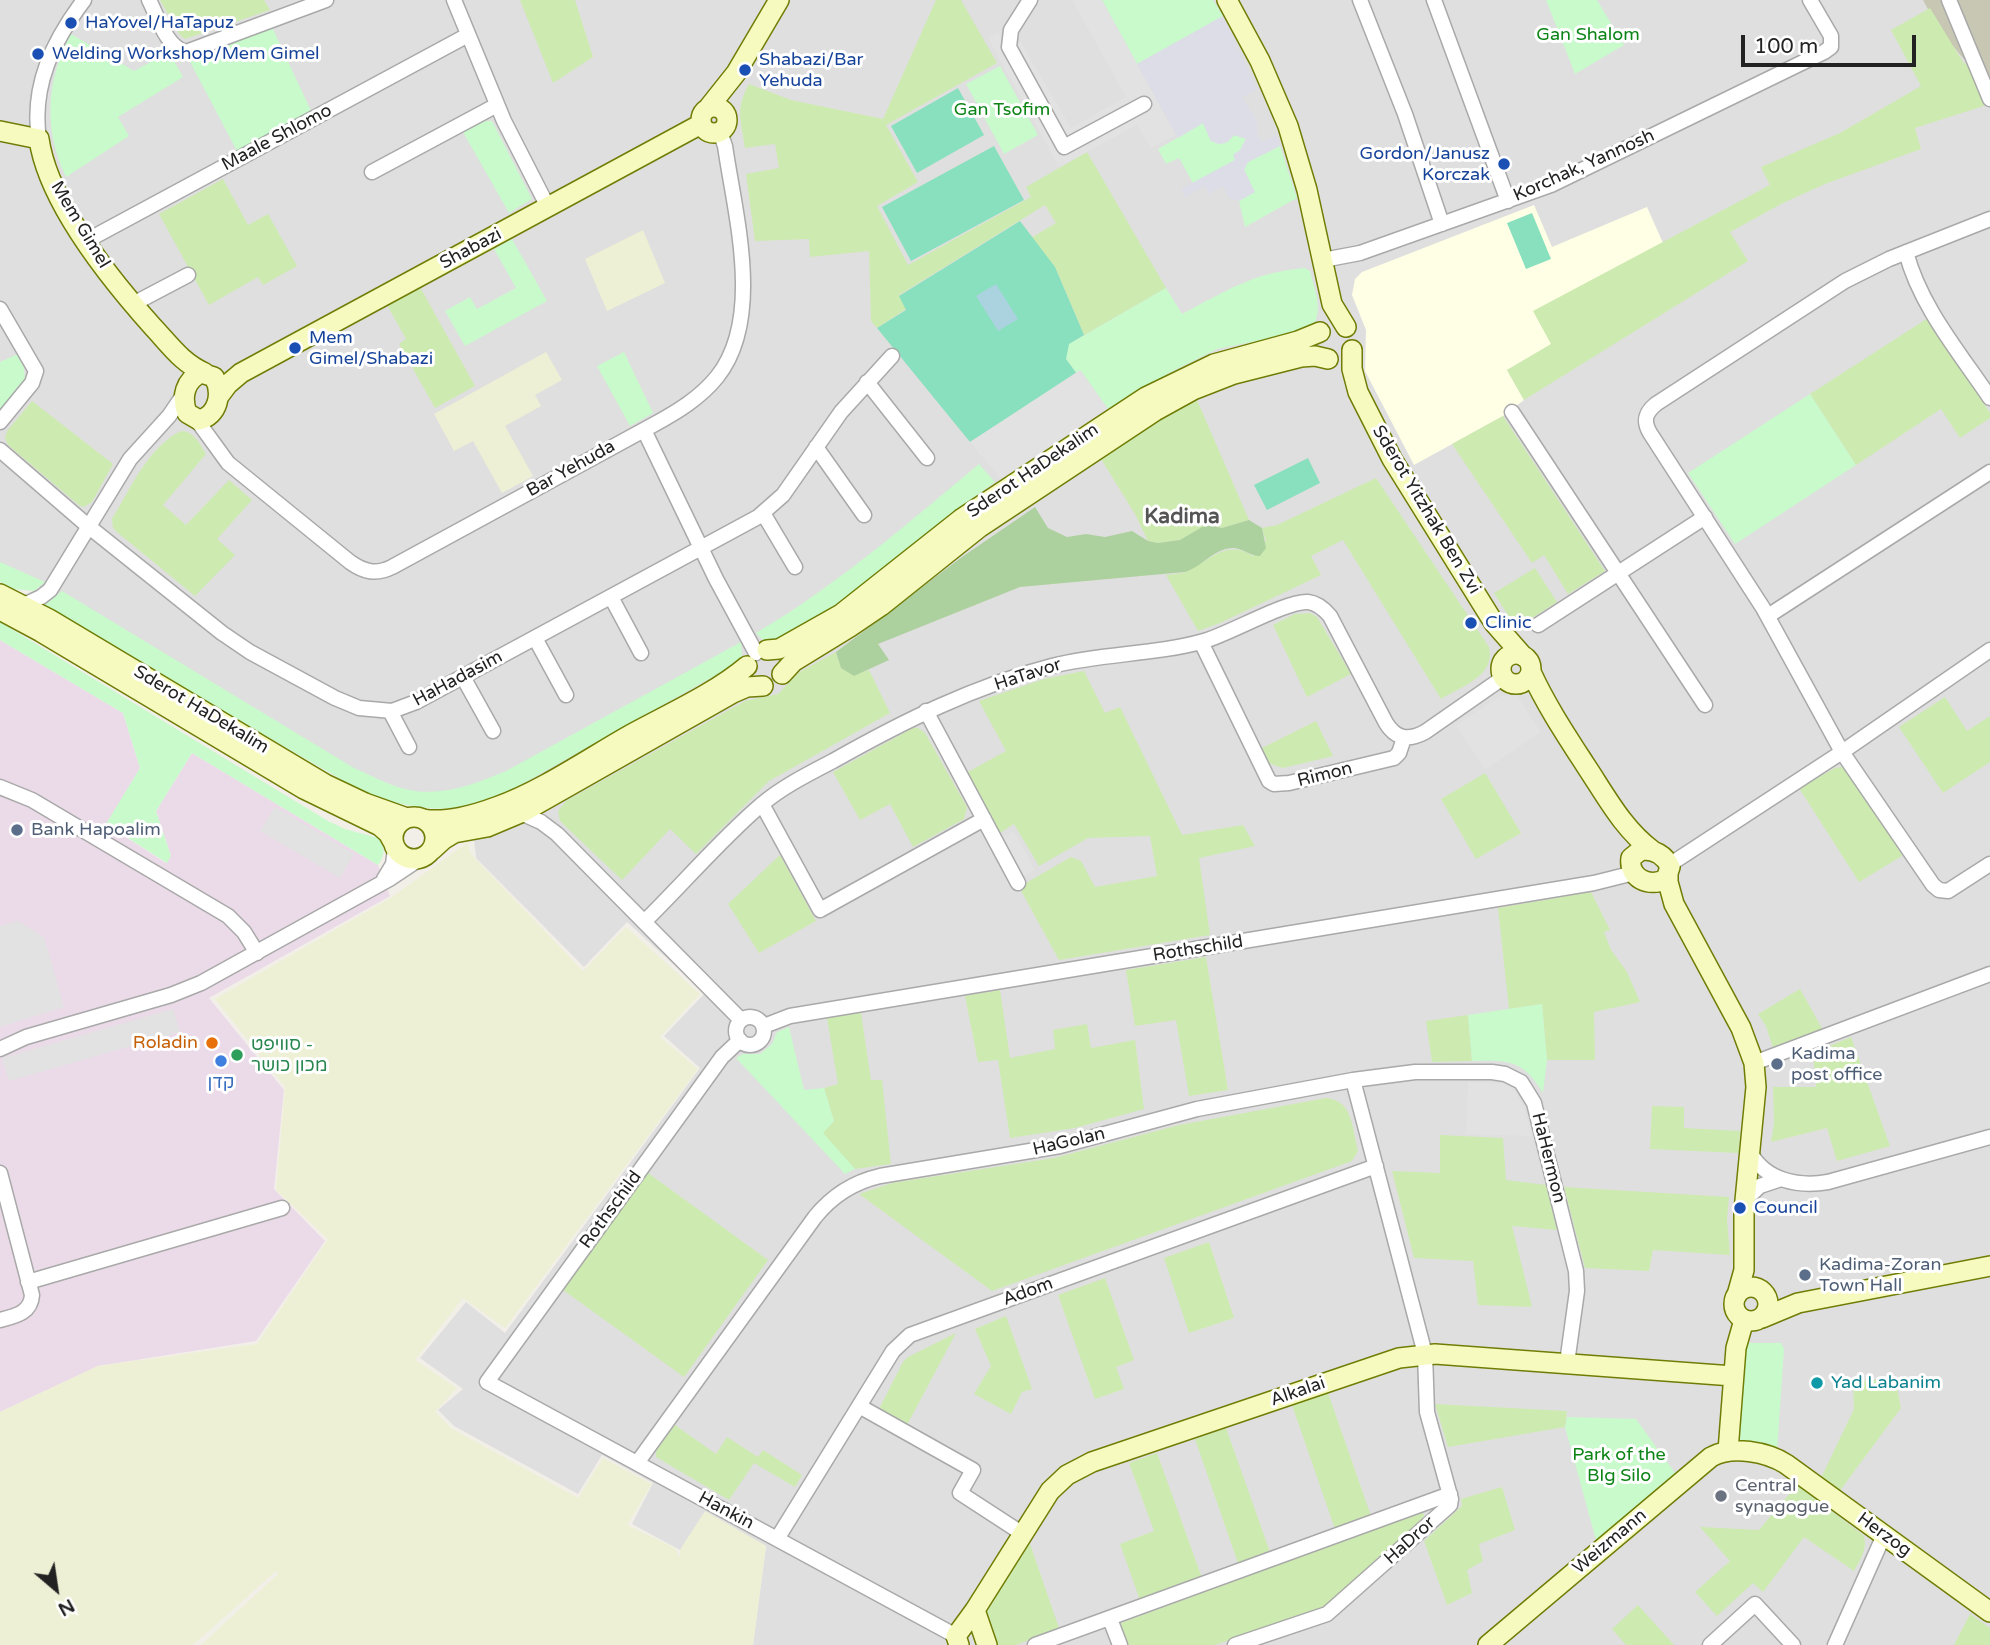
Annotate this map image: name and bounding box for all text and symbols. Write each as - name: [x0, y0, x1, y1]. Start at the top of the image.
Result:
- place label: HaYovel/HaTapuz: [85, 12, 234, 34]
- marker: HaYovel/HaTapuz: [63, 15, 79, 31]
- scale bar: [1745, 21, 1920, 65]
- park label: Gan Shalom: [1536, 24, 1640, 46]
- text: 100 m: [1754, 34, 1818, 59]
- place label: Welding Workshop/Mem Gimel: [52, 43, 320, 65]
- marker: Welding Workshop/Mem Gimel: [30, 46, 46, 62]
- place label: Shabazi/Bar Yehuda: [759, 49, 863, 92]
- marker: Shabazi/Bar Yehuda: [737, 62, 753, 78]
- park label: Gan Tsofim: [954, 99, 1050, 121]
- street label: Maale Shlomo: [218, 100, 336, 176]
- street label: Korchak, Yannosh: [1510, 125, 1658, 207]
- place label: Gordon/Janusz Korczak: [1360, 143, 1490, 186]
- marker: Gordon/Janusz Korczak: [1496, 156, 1512, 172]
- street label: Mem Gimel: [46, 178, 114, 272]
- street label: Shabazi: [436, 224, 506, 274]
- place label: Mem Gimel/Shabazi: [309, 327, 433, 370]
- marker: Mem Gimel/Shabazi: [287, 340, 303, 356]
- street label: Sderot HaDekalim: [963, 419, 1103, 523]
- street label: Sderot Yitzhak Ben Zvi: [1367, 422, 1485, 598]
- street label: Bar Yehuda: [523, 436, 619, 502]
- district label: Kadima: [1144, 504, 1220, 530]
- place label: Clinic: [1485, 612, 1532, 634]
- marker: Clinic: [1463, 615, 1479, 631]
- street label: HaHadasim: [410, 646, 506, 712]
- street label: HaTavor: [992, 654, 1064, 696]
- street label: Sderot HaDekalim: [130, 661, 272, 759]
- street label: Rimon: [1295, 758, 1355, 792]
- place label: Bank Hapoalim: [31, 819, 161, 841]
- marker: Bank Hapoalim: [9, 822, 25, 838]
- street label: Rothschild: [1151, 931, 1245, 967]
- place label: Roladin: [133, 1032, 198, 1054]
- place label: סוויפט - מכון כושר: [251, 1034, 327, 1076]
- marker: Roladin: [204, 1035, 220, 1051]
- place label: Kadima post office: [1791, 1043, 1883, 1086]
- marker: סוויפט - מכון כושר: [229, 1047, 245, 1063]
- marker: קדן: [213, 1053, 229, 1069]
- marker: Kadima post office: [1769, 1056, 1785, 1072]
- place label: קדן: [208, 1072, 234, 1094]
- street label: HaHermon: [1526, 1111, 1570, 1205]
- street label: HaGolan: [1031, 1123, 1107, 1161]
- street label: Rothschild: [576, 1167, 646, 1253]
- place label: Council: [1754, 1197, 1818, 1219]
- marker: Council: [1732, 1200, 1748, 1216]
- place label: Kadima-Zoran Town Hall: [1819, 1254, 1941, 1296]
- marker: Kadima-Zoran Town Hall: [1797, 1267, 1813, 1283]
- street label: Adom: [1000, 1273, 1056, 1311]
- place label: Yad Labanim: [1831, 1372, 1941, 1394]
- street label: Alkalai: [1268, 1373, 1328, 1411]
- marker: Yad Labanim: [1809, 1375, 1825, 1391]
- park label: Park of the BIg Silo: [1572, 1444, 1666, 1486]
- place label: Central synagogue: [1735, 1475, 1829, 1518]
- street label: Hankin: [694, 1487, 758, 1535]
- marker: Central synagogue: [1713, 1488, 1729, 1504]
- street label: Weizmann: [1569, 1505, 1651, 1579]
- street label: Herzog: [1853, 1508, 1915, 1562]
- street label: HaDror: [1380, 1512, 1440, 1570]
- north arrow: [21, 1554, 91, 1624]
- text: N: [54, 1594, 78, 1621]

